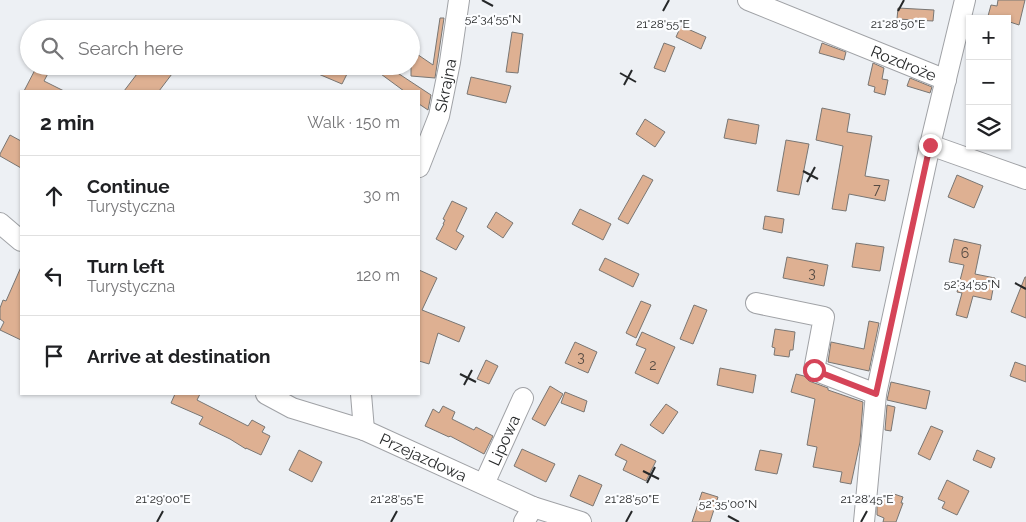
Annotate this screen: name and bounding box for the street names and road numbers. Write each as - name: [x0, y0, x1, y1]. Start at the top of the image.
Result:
- street label: Rozdroże: [868, 41, 939, 85]
- street label: Skrajna: [431, 57, 460, 114]
- street label: Lipowa: [484, 412, 524, 469]
- street label: Przejazdowa: [377, 429, 470, 485]

